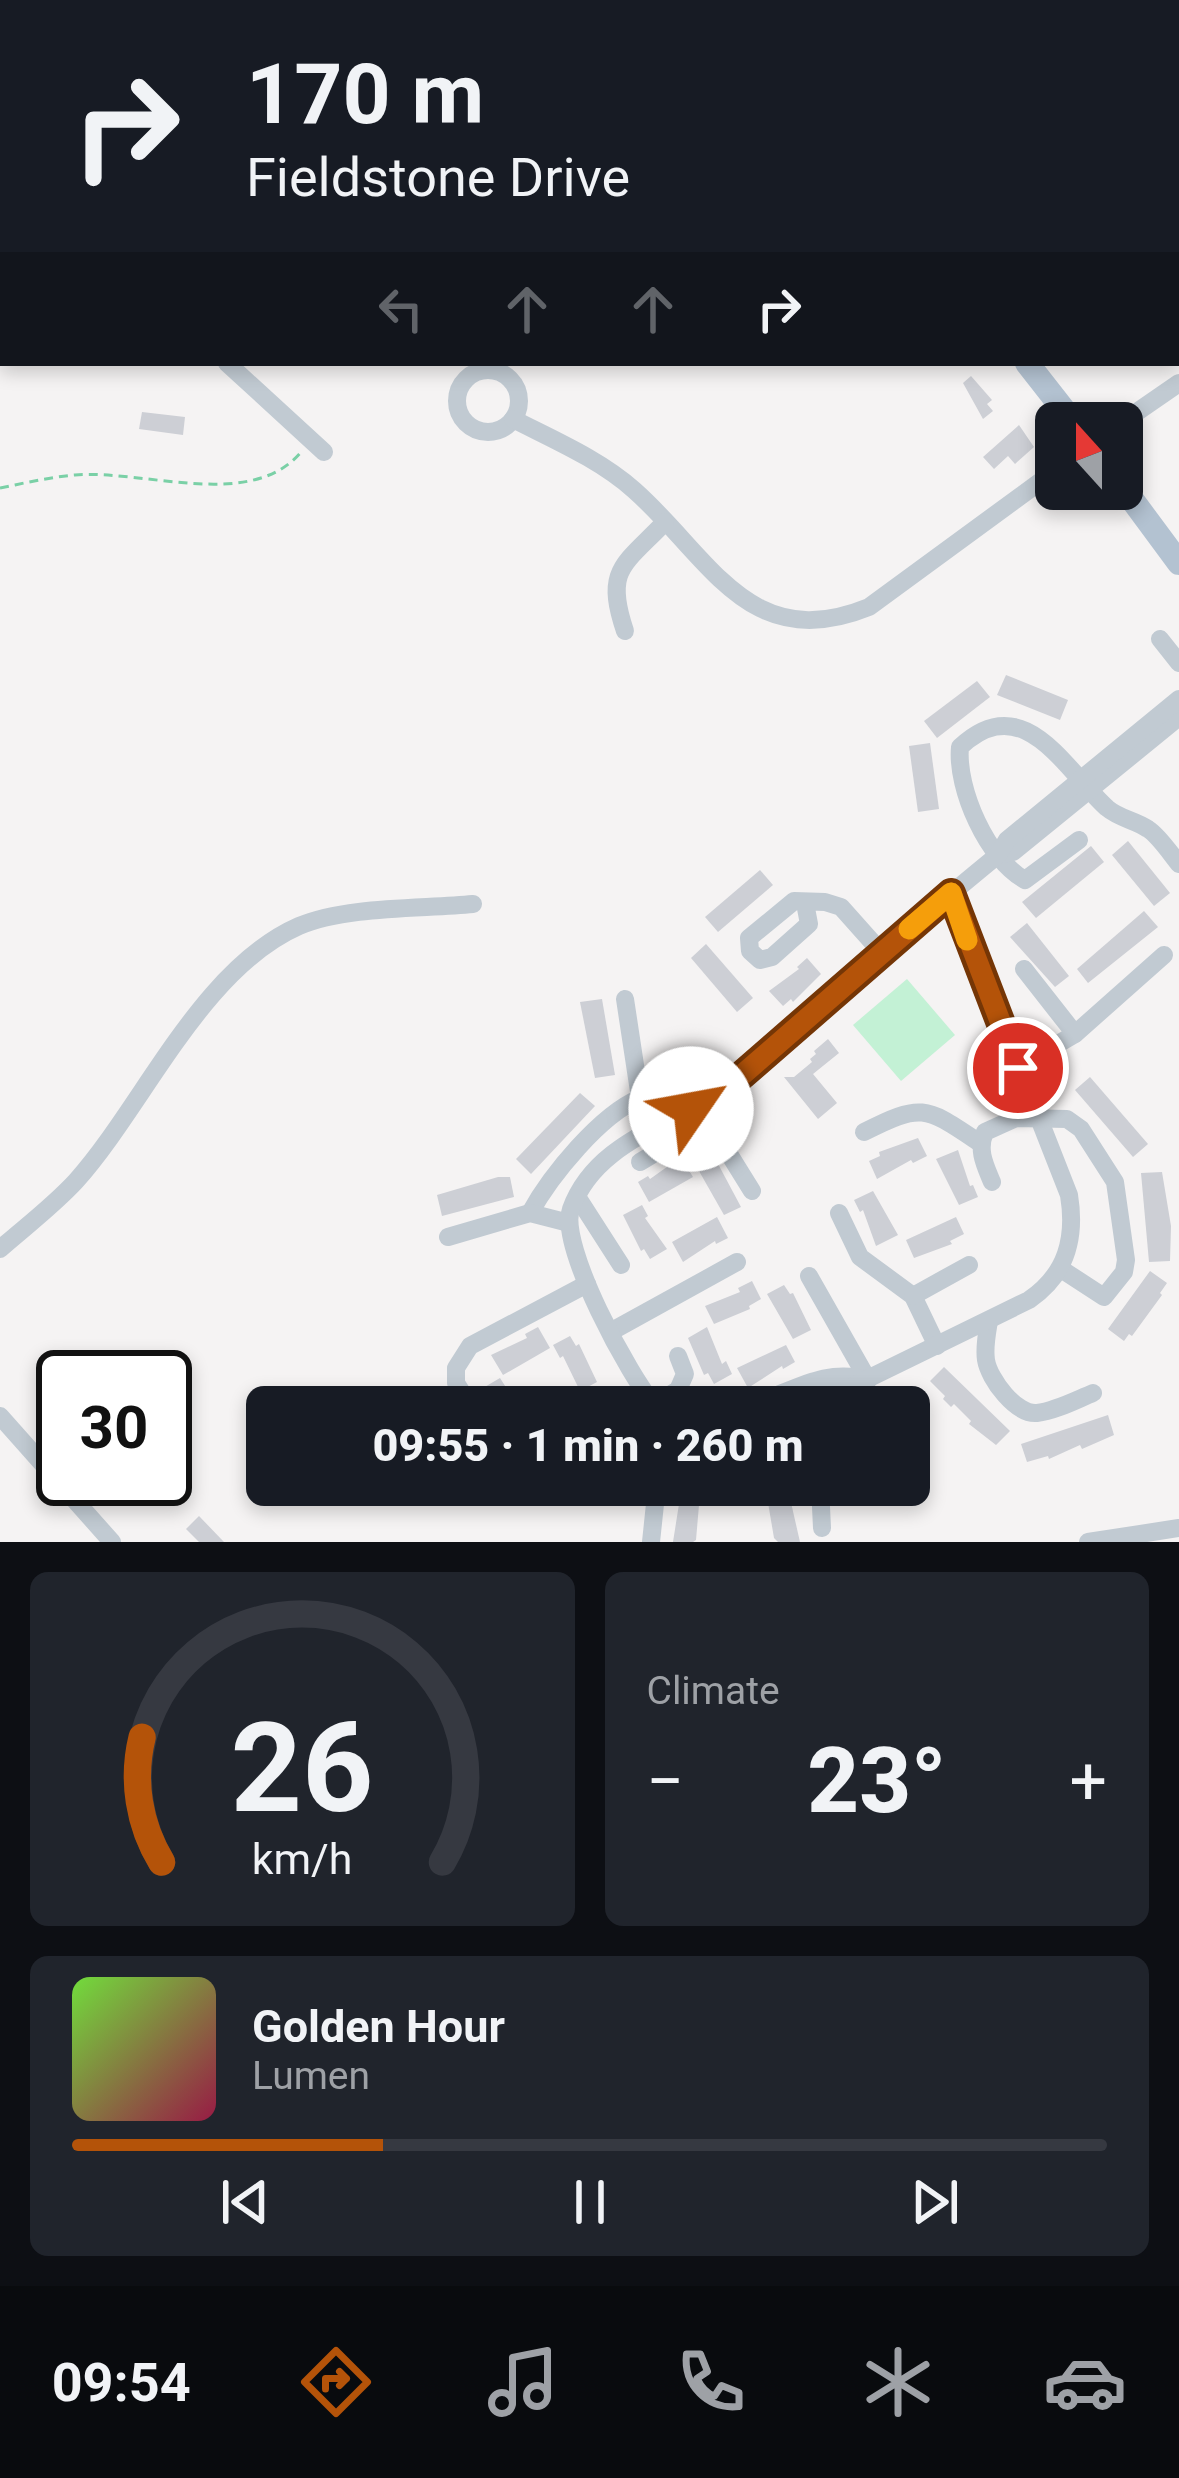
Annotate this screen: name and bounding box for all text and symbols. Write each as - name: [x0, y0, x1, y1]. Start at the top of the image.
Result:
- text: 170 m: [246, 45, 484, 144]
- icon: right: [48, 48, 204, 204]
- text: Fieldstone Drive: [246, 146, 630, 209]
- icon: left: [368, 276, 434, 342]
- icon: ahead: [494, 276, 560, 342]
- icon: ahead: [620, 276, 686, 342]
- icon: right: [746, 276, 812, 342]
- north arrow: [1035, 402, 1143, 510]
- map controls: [1035, 402, 1143, 510]
- pin: [967, 1017, 1069, 1119]
- icon: arrive: [985, 1035, 1051, 1101]
- position arrow: [628, 1046, 754, 1172]
- speed limit sign: 30: [36, 1350, 192, 1506]
- text: 09:55 · 1 min · 260 m: [372, 1419, 804, 1472]
- text: Climate: [647, 1668, 780, 1714]
- text: 26: [231, 1695, 374, 1841]
- text: 23°: [807, 1729, 947, 1834]
- text: −: [647, 1743, 684, 1820]
- text: +: [1070, 1743, 1107, 1820]
- text: km/h: [252, 1834, 353, 1884]
- text: Golden Hour: [252, 2000, 505, 2053]
- text: Lumen: [252, 2053, 370, 2099]
- icon: previous: [212, 2169, 278, 2235]
- icon: pause: [557, 2169, 623, 2235]
- icon: next: [902, 2169, 968, 2235]
- icon: directions: [294, 2340, 378, 2424]
- icon: music: [481, 2340, 565, 2424]
- icon: phone: [669, 2340, 753, 2424]
- icon: climate: [856, 2340, 940, 2424]
- icon: car: [1043, 2340, 1127, 2424]
- text: 09:54: [52, 2351, 191, 2414]

